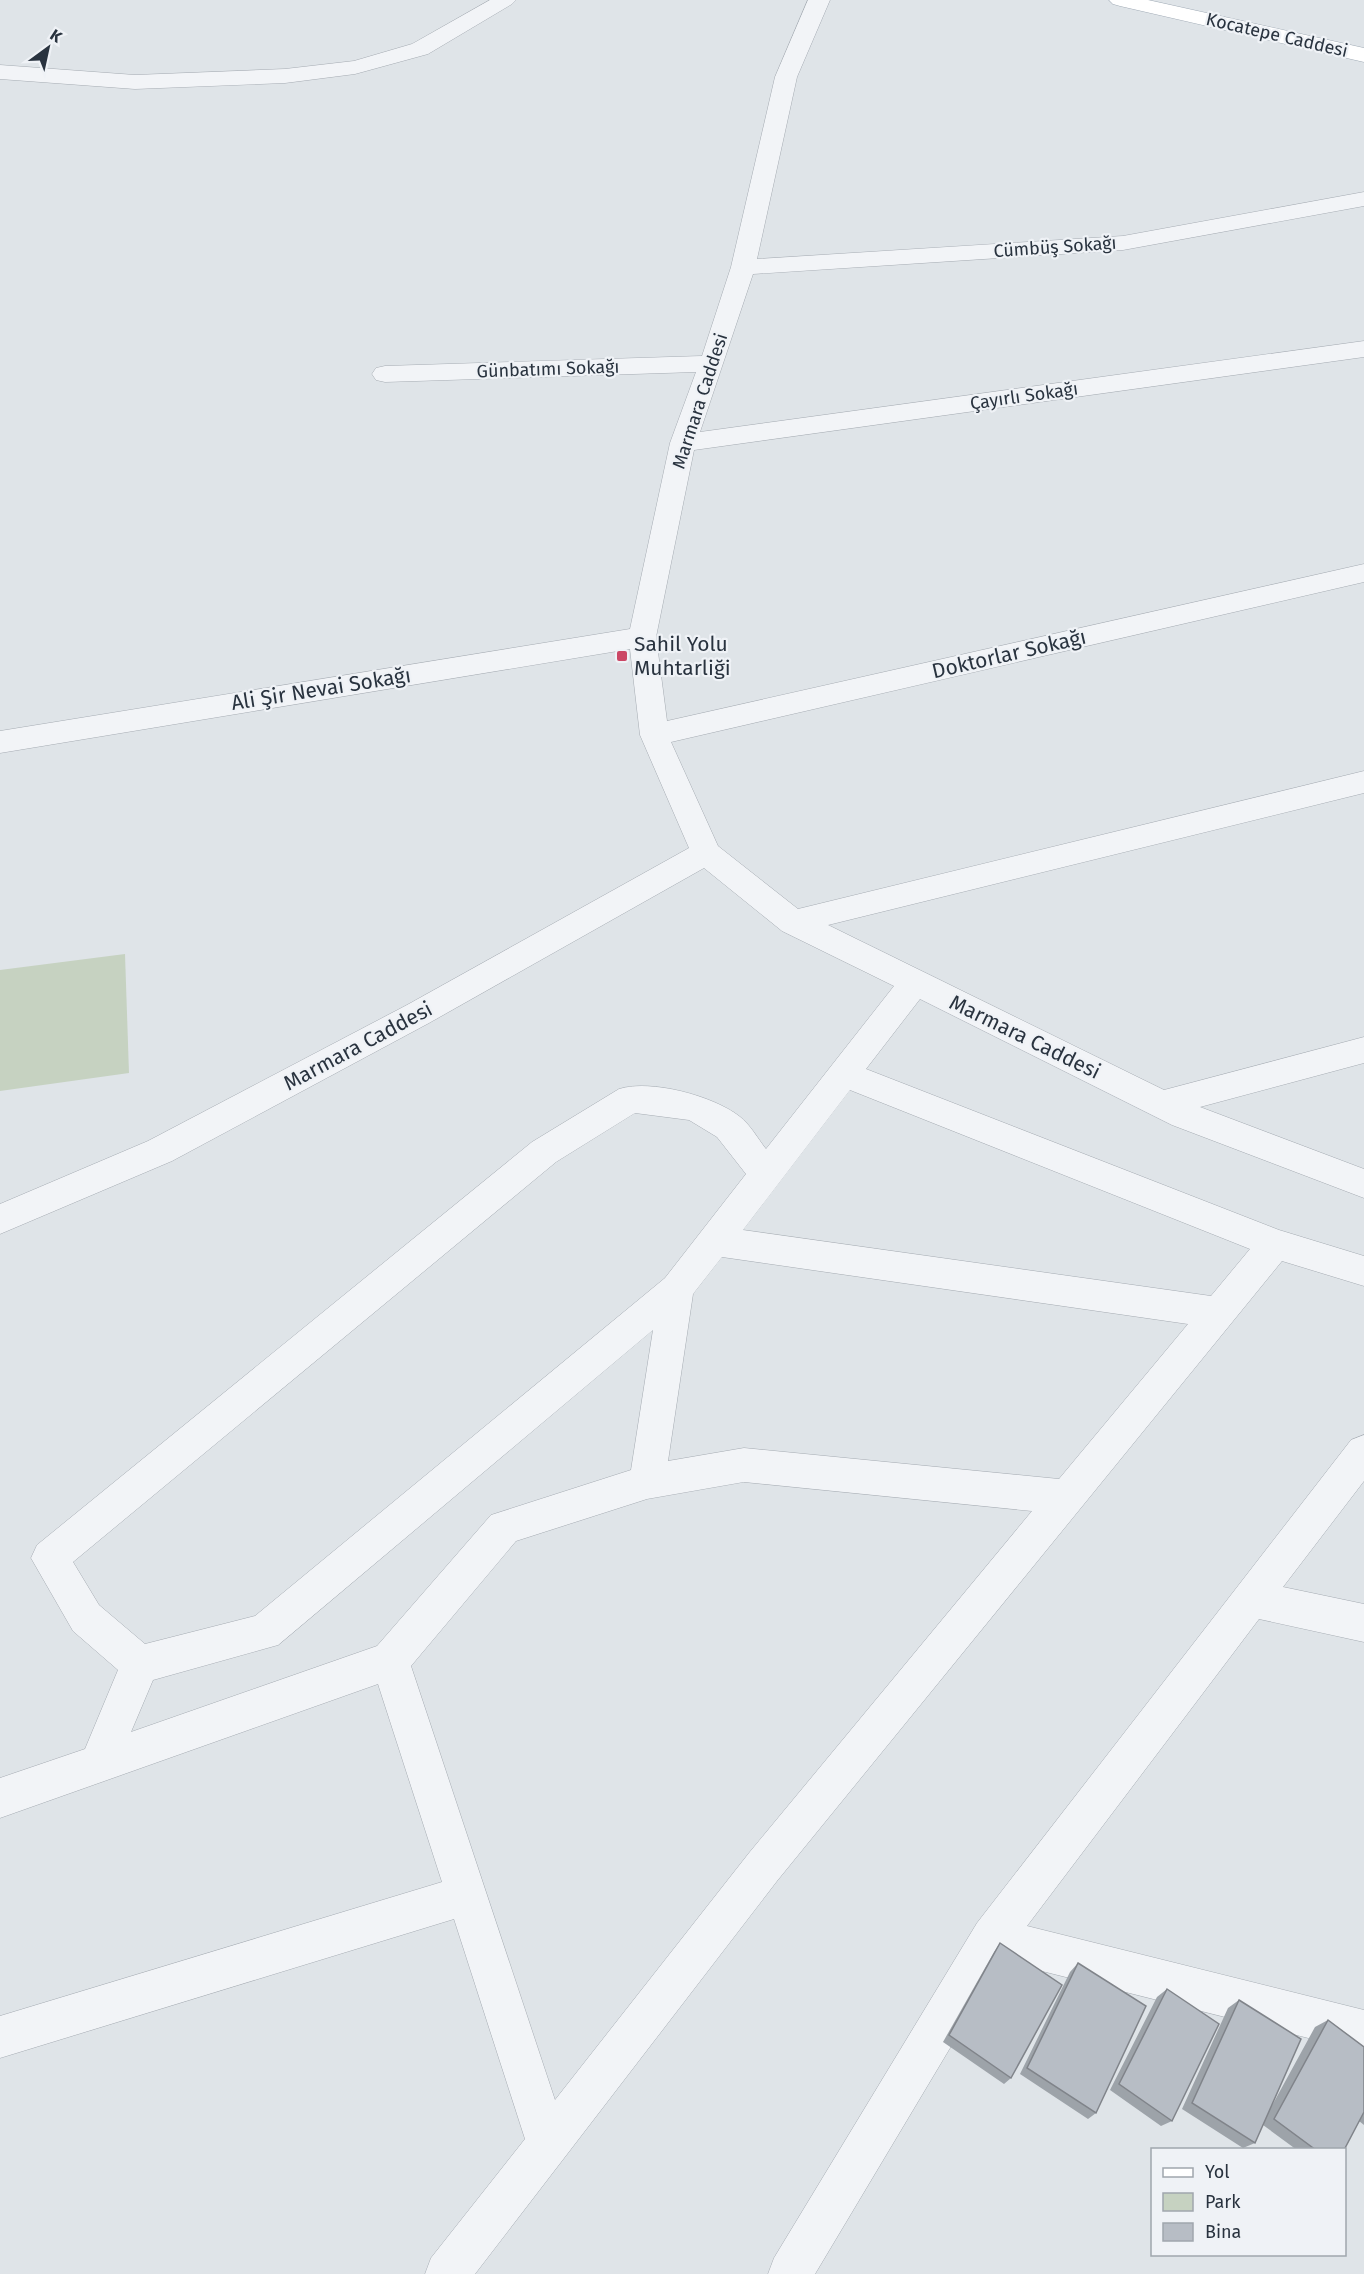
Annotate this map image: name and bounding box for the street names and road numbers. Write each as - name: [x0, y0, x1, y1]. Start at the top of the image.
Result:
- street label: Kocatepe Caddesi: [1204, 8, 1350, 62]
- street label: Cümbüş Sokağı: [993, 232, 1117, 262]
- street label: Marmara Caddesi: [668, 330, 732, 472]
- street label: Günbatımı Sokağı: [476, 356, 620, 382]
- street label: Çayırlı Sokağı: [969, 378, 1079, 414]
- street label: Doktorlar Sokağı: [929, 624, 1089, 684]
- street label: Ali Şir Nevai Sokağı: [229, 662, 413, 716]
- street label: Marmara Caddesi: [945, 989, 1105, 1085]
- street label: Marmara Caddesi: [279, 996, 437, 1096]

